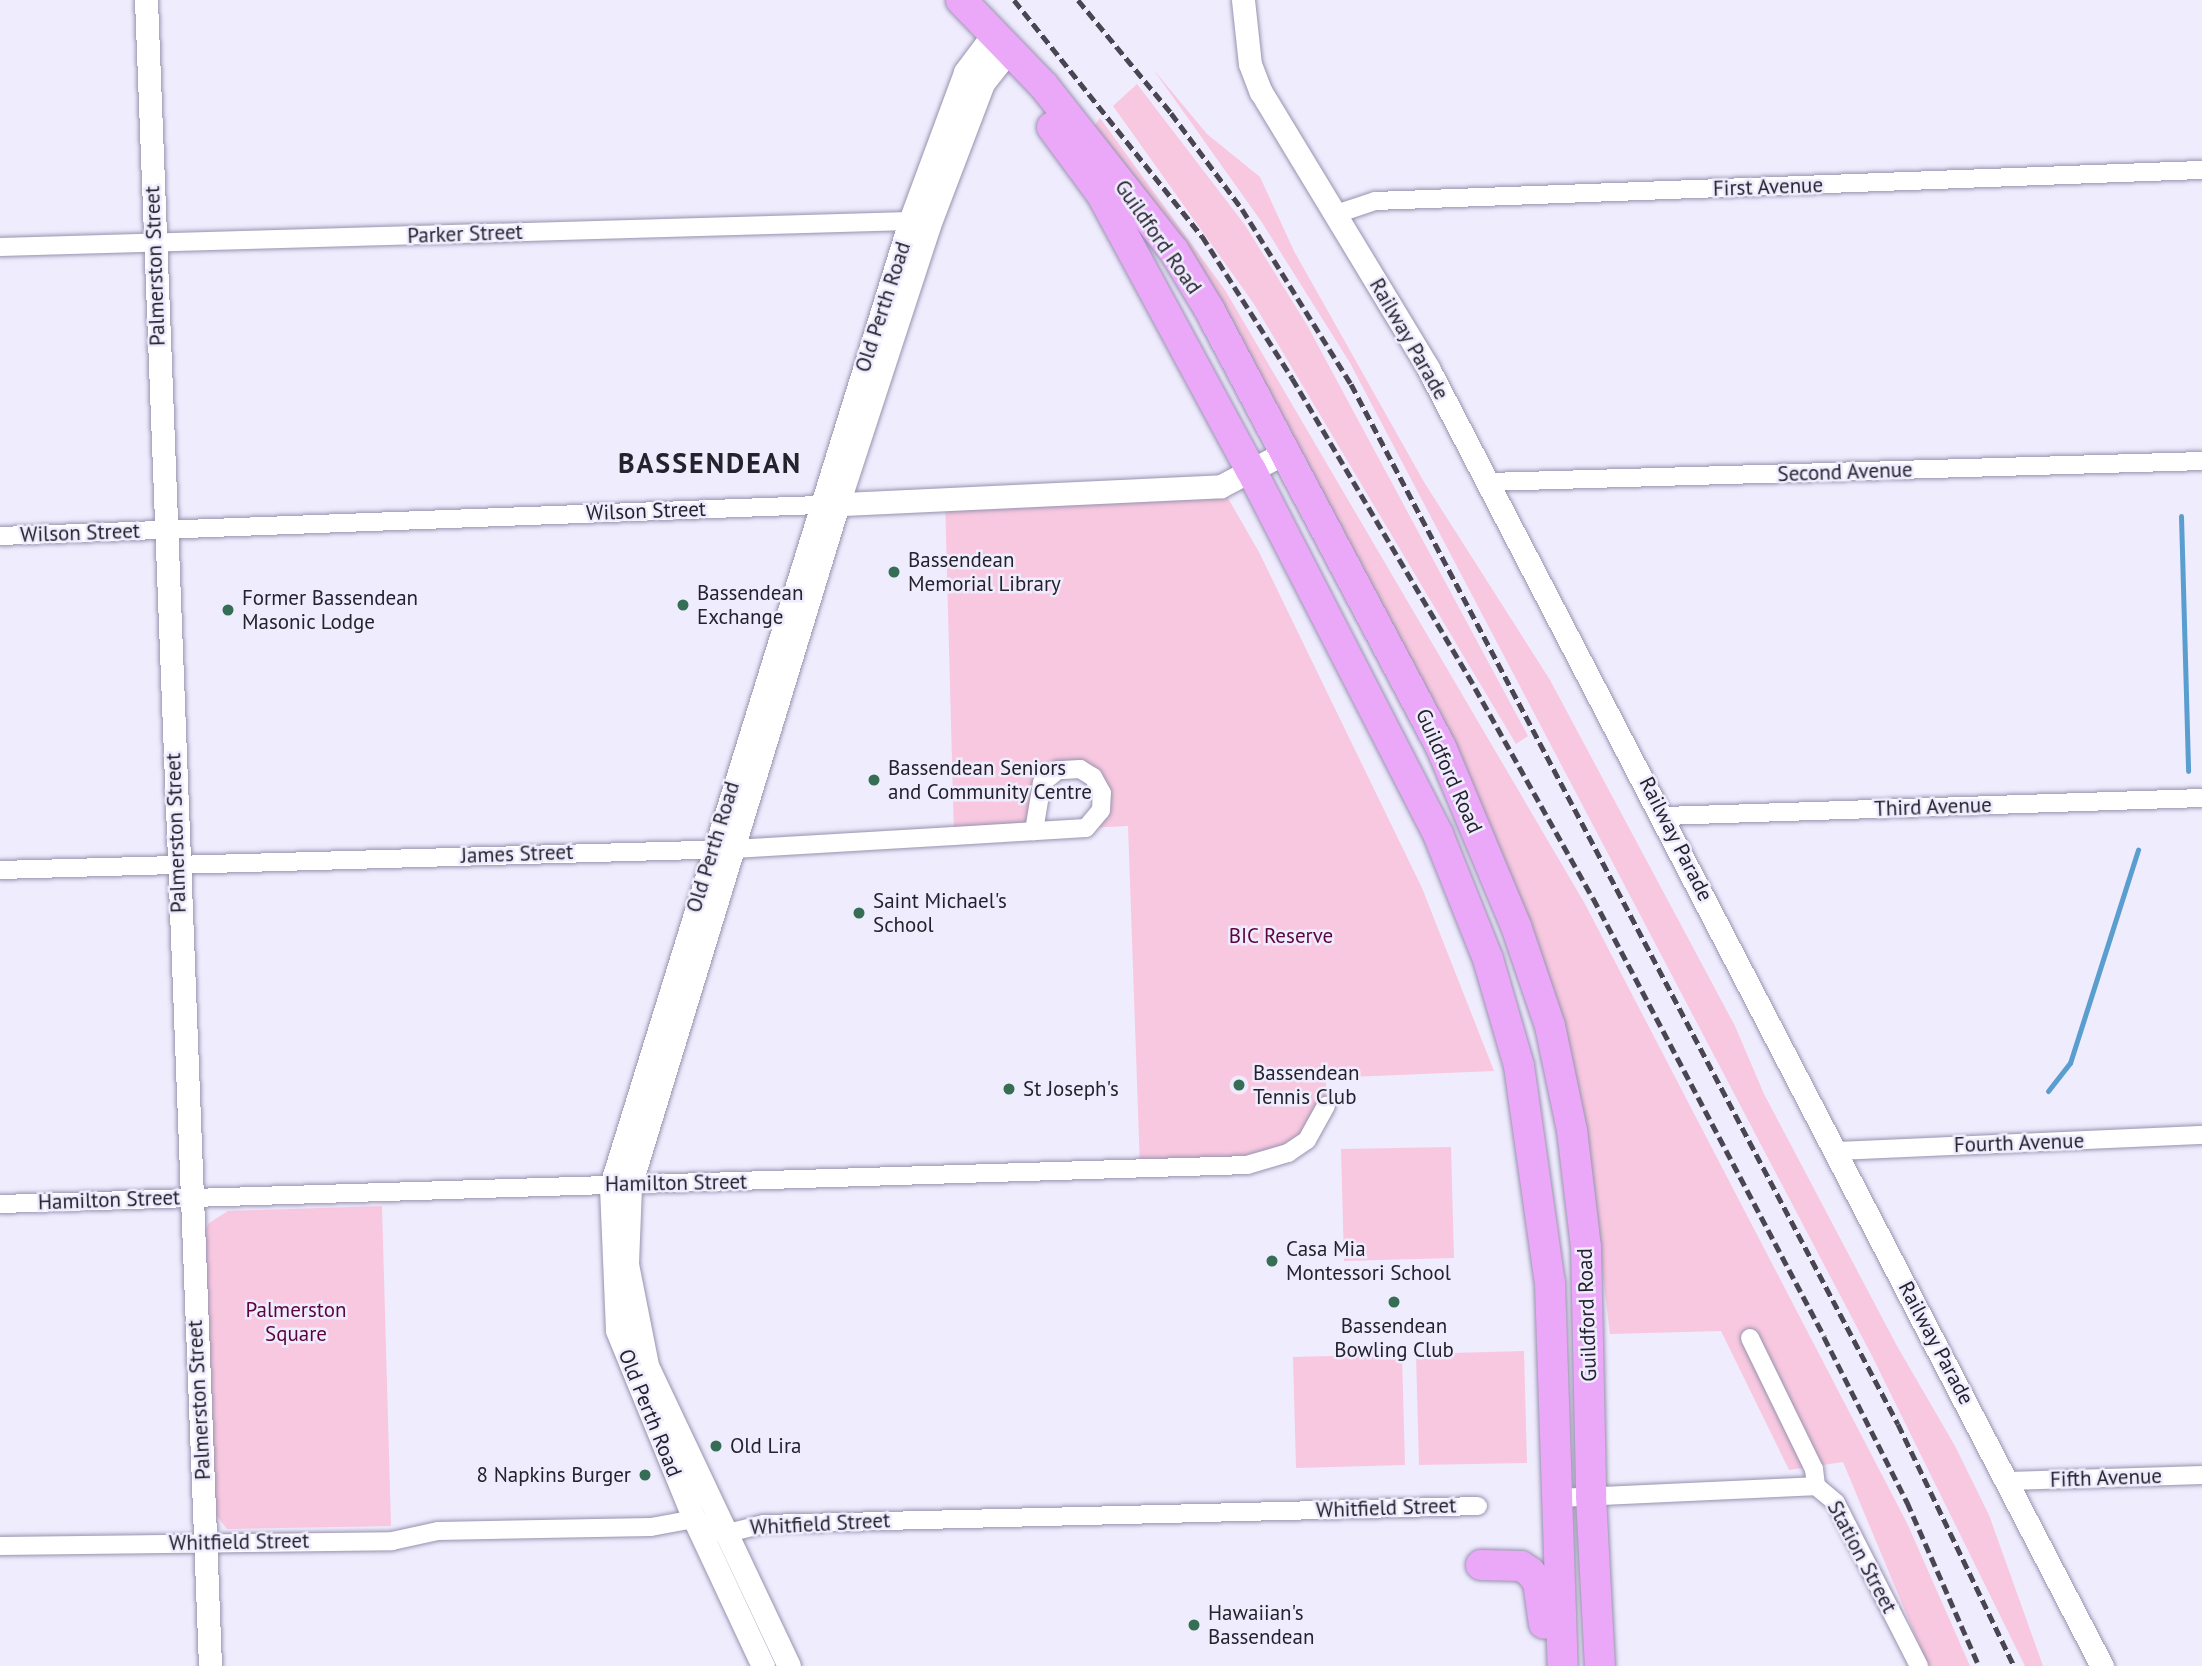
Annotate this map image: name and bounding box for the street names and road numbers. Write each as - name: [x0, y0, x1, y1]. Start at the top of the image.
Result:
- street label: First Avenue: [1712, 172, 1824, 202]
- street label: Guildford Road: [1109, 175, 1207, 299]
- street label: Palmerston Street: [140, 186, 170, 346]
- street label: Parker Street: [407, 219, 523, 249]
- street label: Old Perth Road: [850, 239, 916, 375]
- street label: Railway Parade: [1364, 274, 1454, 404]
- street label: Second Avenue: [1777, 457, 1913, 487]
- street label: Wilson Street: [586, 496, 706, 526]
- street label: Wilson Street: [20, 518, 140, 548]
- street label: Guildford Road: [1410, 705, 1488, 837]
- street label: Palmerston Street: [161, 753, 191, 913]
- street label: Railway Parade: [1634, 772, 1718, 906]
- street label: Old Perth Road: [681, 779, 745, 915]
- street label: Third Avenue: [1873, 792, 1993, 822]
- street label: James Street: [460, 839, 574, 869]
- street label: Fourth Avenue: [1953, 1128, 2085, 1158]
- street label: Hamilton Street: [605, 1169, 747, 1197]
- street label: Hamilton Street: [37, 1185, 181, 1215]
- street label: Guildford Road: [1572, 1248, 1602, 1382]
- street label: Railway Parade: [1893, 1277, 1979, 1409]
- street label: Palmerston Street: [182, 1319, 216, 1481]
- street label: Old Perth Road: [613, 1345, 687, 1481]
- street label: Fifth Avenue: [2049, 1463, 2163, 1493]
- street label: Whitfield Street: [1315, 1493, 1457, 1523]
- street label: Station Street: [1822, 1497, 1902, 1617]
- street label: Whitfield Street: [749, 1508, 891, 1540]
- street label: Whitfield Street: [169, 1528, 309, 1556]

